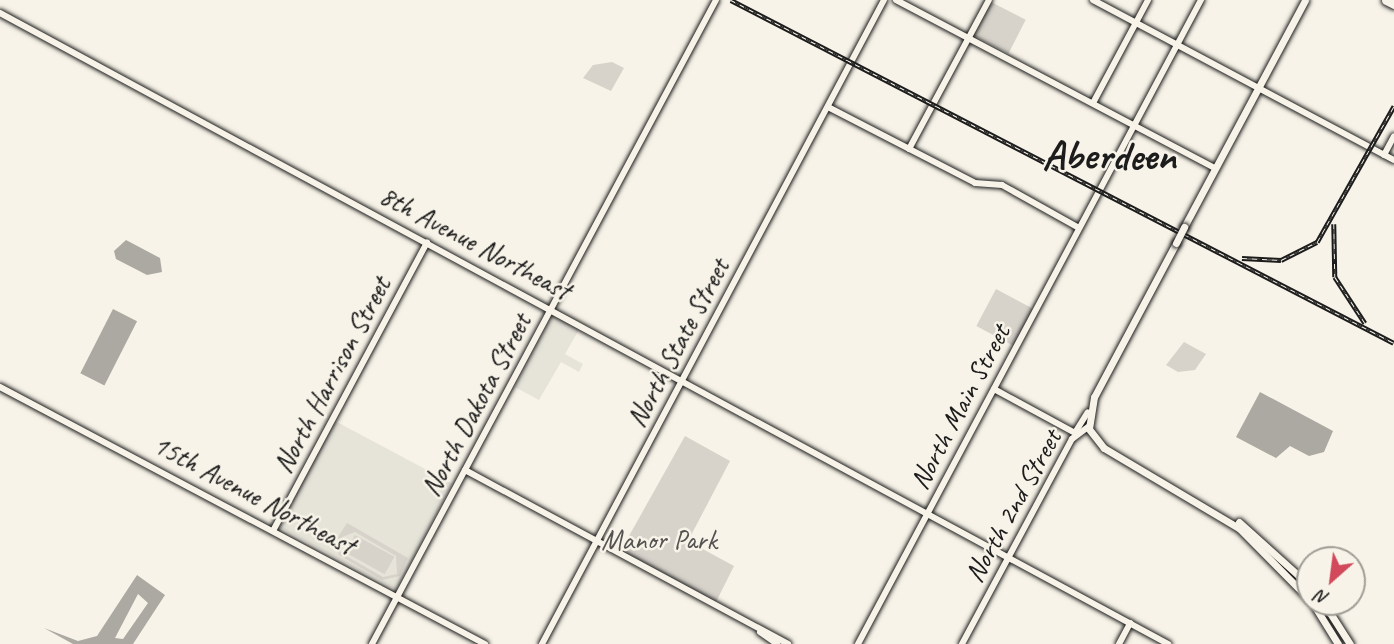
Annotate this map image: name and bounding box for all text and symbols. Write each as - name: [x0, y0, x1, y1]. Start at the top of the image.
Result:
- district label: Aberdeen: [1042, 131, 1176, 181]
- street label: 8th Avenue Northeast: [374, 179, 576, 307]
- street label: North State Street: [619, 252, 737, 434]
- street label: North Harrison Street: [266, 271, 398, 479]
- street label: North Dakota Street: [414, 308, 538, 502]
- street label: North Main Street: [902, 318, 1018, 496]
- street label: North 2nd Street: [957, 424, 1069, 588]
- street label: 15th Avenue Northeast: [148, 428, 360, 562]
- park label: Manor Park: [601, 523, 717, 557]
- north arrow: [1296, 546, 1366, 616]
- text: N: [1311, 584, 1333, 611]

